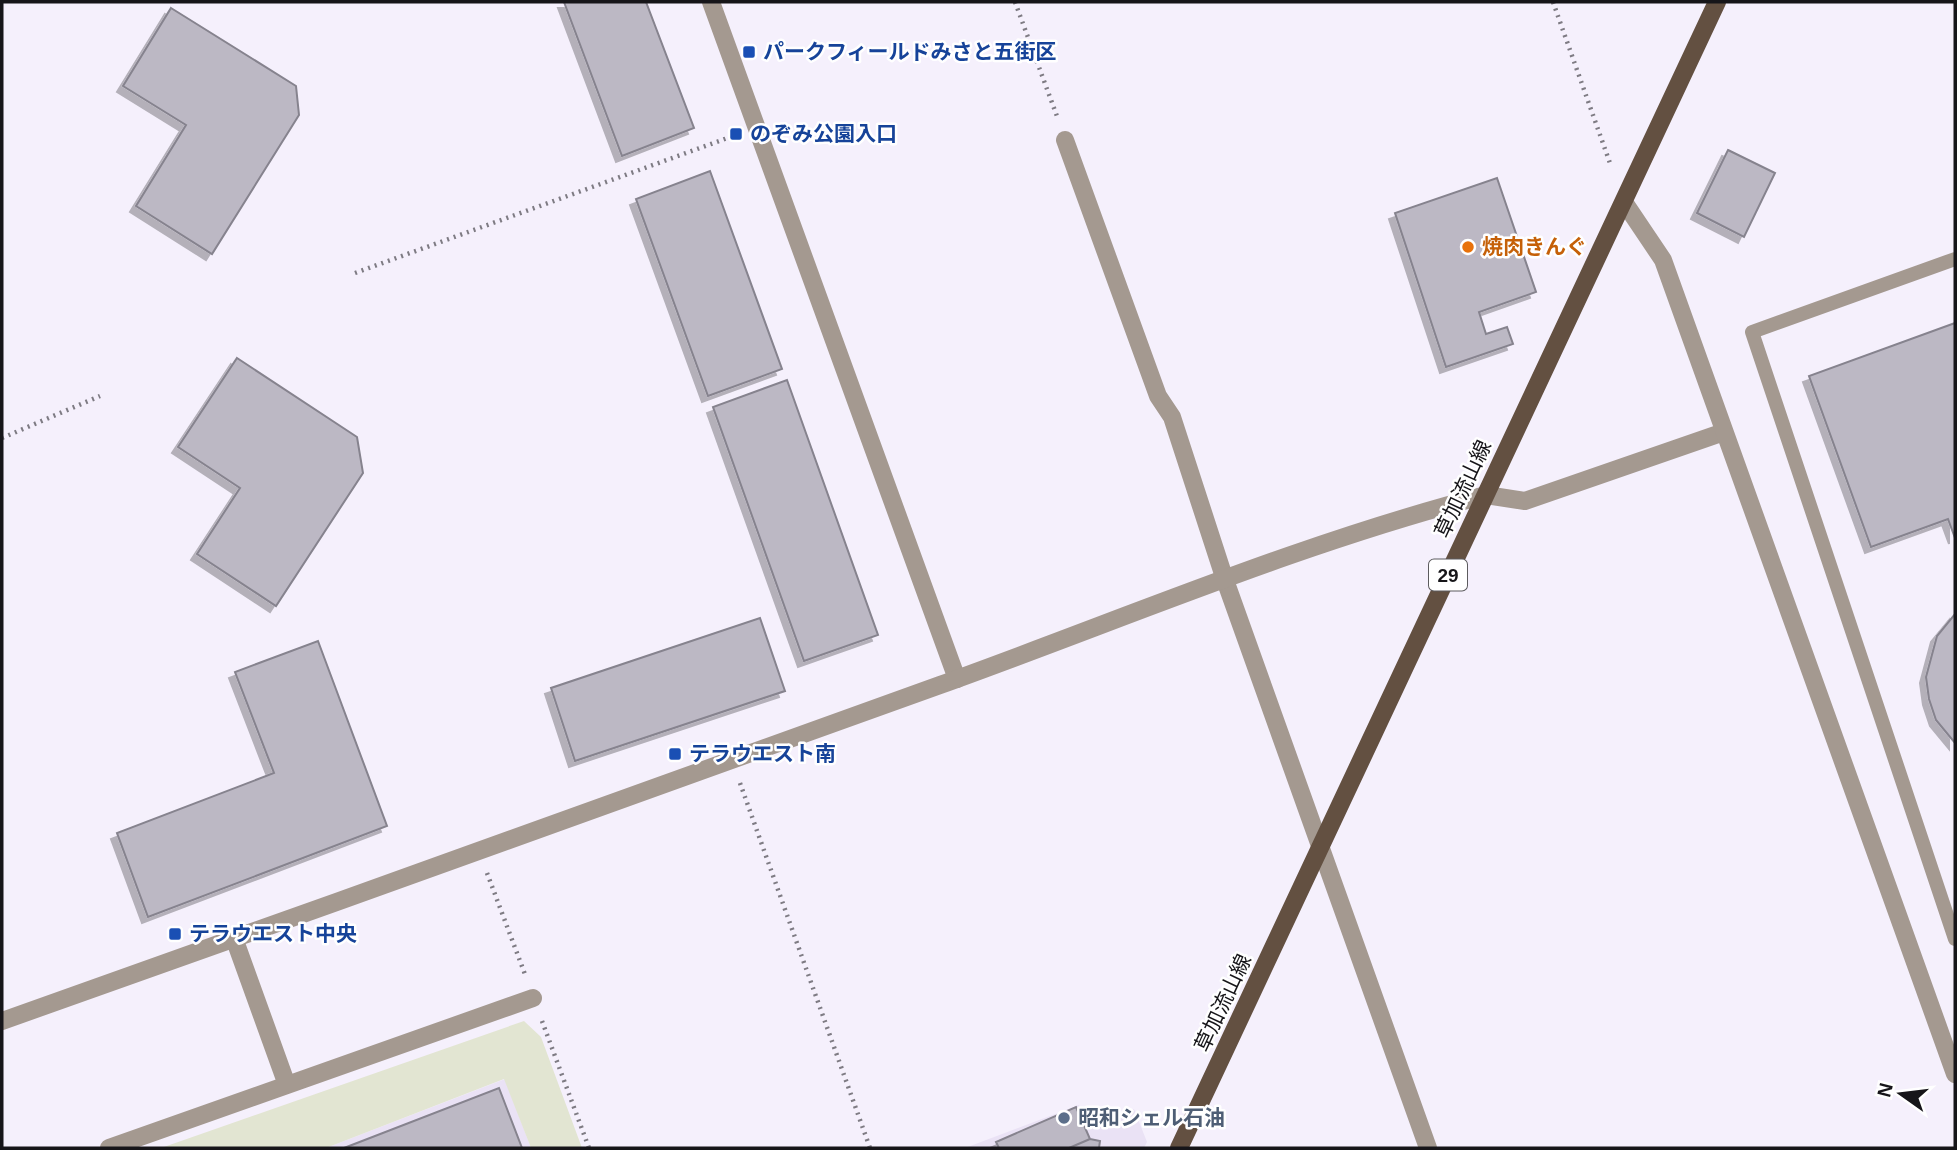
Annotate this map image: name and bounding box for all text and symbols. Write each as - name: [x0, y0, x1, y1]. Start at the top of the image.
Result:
- place label: パークフィールドみさと五街区: [763, 40, 1057, 63]
- marker: パークフィールドみさと五街区: [741, 44, 757, 60]
- place label: のぞみ公園入口: [750, 122, 897, 145]
- marker: のぞみ公園入口: [728, 126, 744, 142]
- place label: 焼肉きんぐ: [1482, 235, 1587, 258]
- marker: 焼肉きんぐ: [1460, 239, 1476, 255]
- street label: 草加流山線: [1430, 436, 1495, 541]
- road number: 29: [1429, 560, 1467, 590]
- place label: テラウエスト南: [689, 742, 836, 765]
- marker: テラウエスト南: [667, 746, 683, 762]
- place label: テラウエスト中央: [189, 922, 357, 945]
- marker: テラウエスト中央: [167, 926, 183, 942]
- street label: 草加流山線: [1190, 950, 1255, 1055]
- north arrow: [1866, 1059, 1936, 1129]
- text: N: [1873, 1081, 1897, 1099]
- place label: 昭和シェル石油: [1078, 1106, 1225, 1129]
- marker: 昭和シェル石油: [1056, 1110, 1072, 1126]

